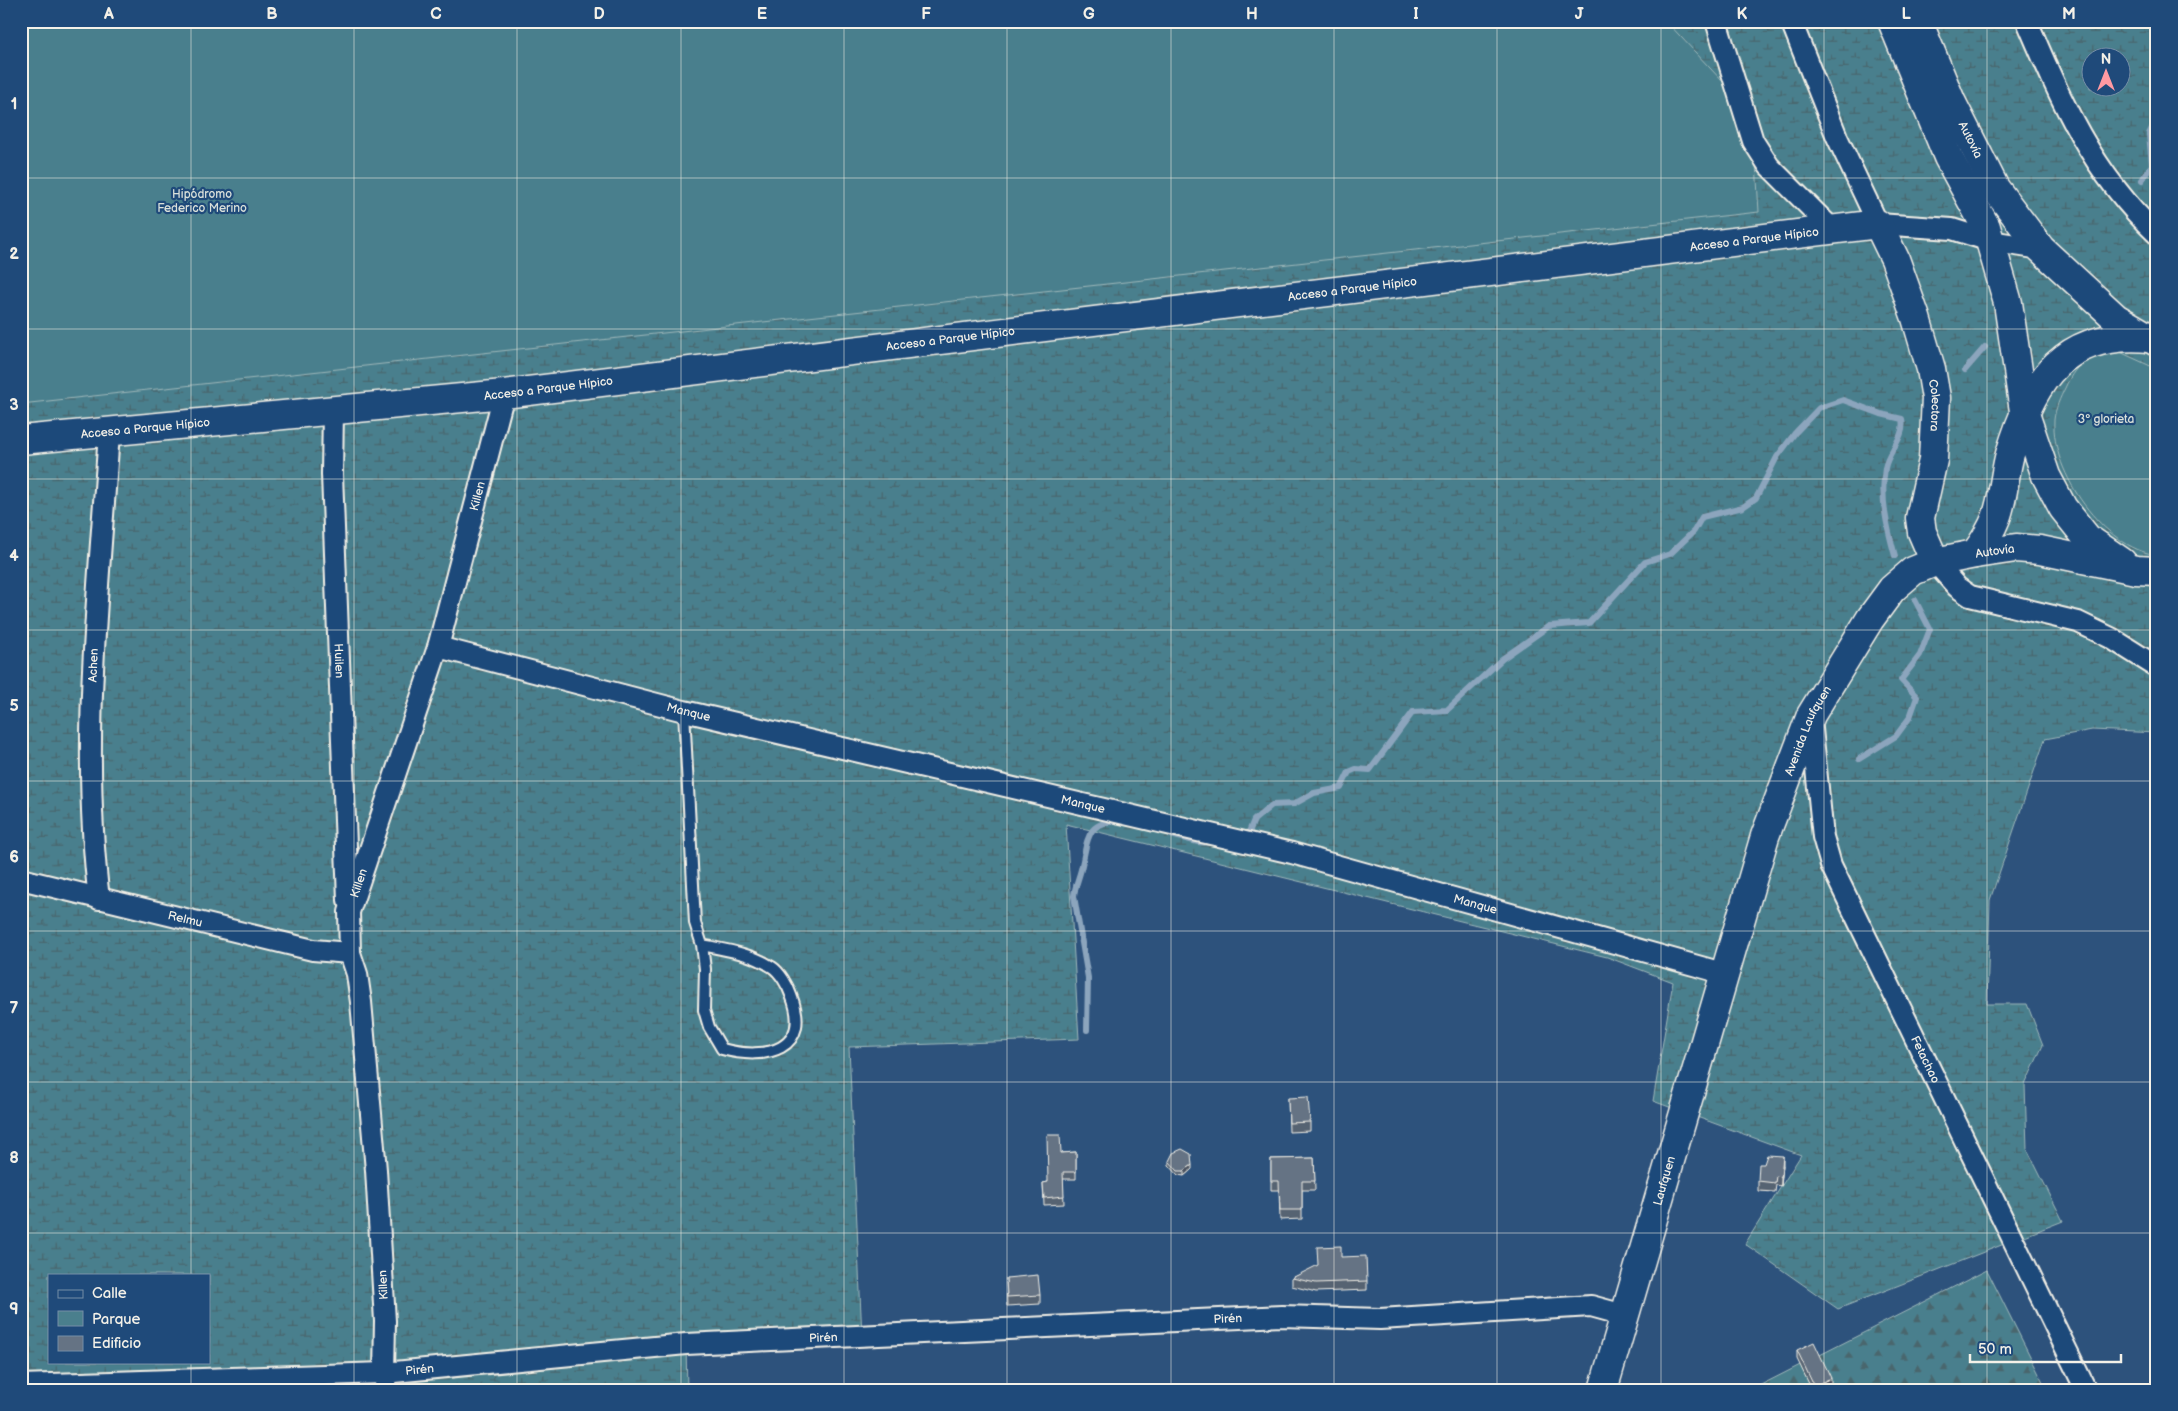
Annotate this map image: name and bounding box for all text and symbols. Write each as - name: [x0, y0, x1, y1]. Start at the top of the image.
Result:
- text: A: [103, 5, 114, 24]
- text: B: [266, 5, 278, 24]
- text: C: [430, 5, 442, 24]
- text: D: [593, 5, 605, 24]
- text: E: [757, 5, 767, 24]
- text: F: [921, 5, 931, 24]
- text: G: [1083, 5, 1095, 24]
- text: H: [1246, 5, 1258, 24]
- text: I: [1413, 5, 1419, 24]
- text: J: [1575, 5, 1584, 24]
- text: K: [1737, 5, 1748, 24]
- text: L: [1901, 5, 1911, 24]
- text: M: [2062, 5, 2076, 24]
- north arrow: [2080, 48, 2130, 98]
- text: N: [2101, 51, 2111, 68]
- text: 1: [11, 95, 17, 114]
- street label: Autovía: [1955, 119, 1986, 161]
- park label: Hipódromo Federico Merino: [157, 187, 247, 216]
- street label: Acceso a Parque Hípico: [1689, 224, 1820, 255]
- text: 2: [9, 245, 19, 264]
- street label: Acceso a Parque Hípico: [1287, 274, 1418, 305]
- street label: Acceso a Parque Hípico: [885, 324, 1016, 355]
- street label: Acceso a Parque Hípico: [483, 374, 614, 404]
- street label: Colectora: [1925, 378, 1943, 432]
- text: 3: [9, 396, 19, 415]
- park label: 3º glorieta: [2078, 412, 2134, 427]
- street label: Acceso a Parque Hípico: [80, 415, 211, 442]
- street label: Killen: [467, 480, 489, 513]
- street label: Autovía: [1975, 541, 2016, 562]
- text: 4: [9, 547, 19, 566]
- street label: Huilen: [330, 643, 347, 679]
- street label: Achen: [85, 648, 102, 683]
- street label: Avenida Laufquen: [1782, 683, 1835, 778]
- text: 5: [9, 697, 19, 716]
- street label: Manque: [665, 700, 712, 725]
- street label: Manque: [1059, 792, 1106, 817]
- text: 6: [9, 848, 19, 867]
- street label: Killen: [347, 867, 371, 900]
- street label: Manque: [1452, 891, 1499, 918]
- street label: Relmu: [166, 908, 204, 931]
- text: 7: [10, 999, 19, 1018]
- street label: Fetachao: [1907, 1034, 1943, 1086]
- text: 8: [9, 1149, 19, 1168]
- street label: Laufquen: [1650, 1154, 1679, 1207]
- street label: Killen: [375, 1270, 392, 1300]
- legend: [48, 1274, 210, 1364]
- text: Calle: [92, 1284, 127, 1303]
- text: 9: [9, 1300, 19, 1319]
- text: Parque: [92, 1310, 141, 1329]
- street label: Pirén: [1213, 1311, 1243, 1327]
- street label: Pirén: [809, 1330, 838, 1346]
- scale bar: [1970, 1331, 2122, 1363]
- text: Edificio: [92, 1334, 141, 1353]
- text: 50 m: [1978, 1340, 2012, 1359]
- street label: Pirén: [405, 1361, 435, 1379]

